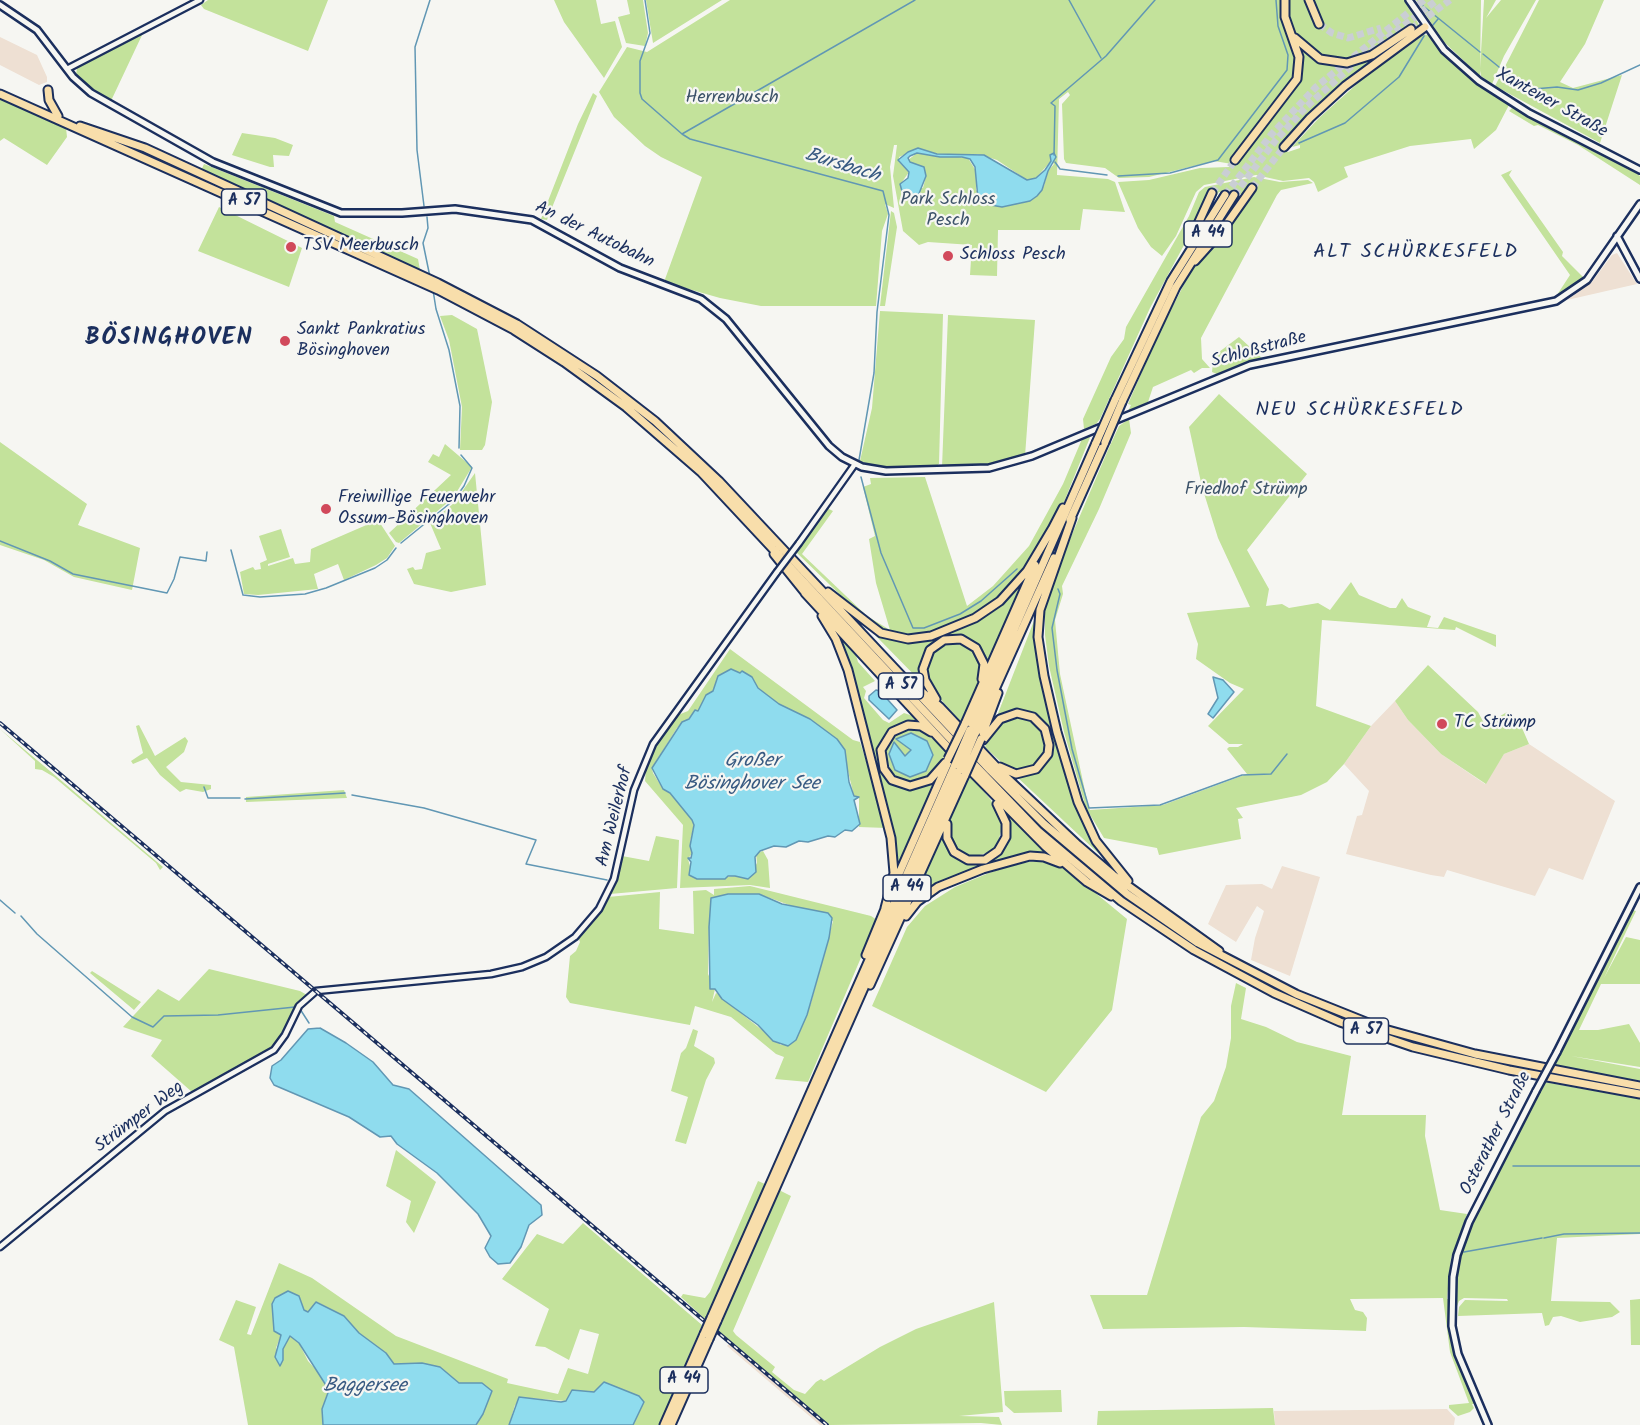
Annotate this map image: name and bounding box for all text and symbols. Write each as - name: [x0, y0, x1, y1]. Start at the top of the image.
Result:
- street label: Xantener Straße: [1491, 64, 1611, 144]
- park label: Herrenbusch: [685, 88, 779, 110]
- water label: Bursbach: [802, 144, 882, 190]
- road number: A 57: [222, 189, 266, 215]
- park label: Park Schloss Pesch: [901, 190, 995, 232]
- street label: An der Autobahn: [531, 198, 657, 274]
- road number: A 44: [1184, 221, 1232, 247]
- place label: TSV Meerbusch: [303, 236, 419, 258]
- marker: TSV Meerbusch: [284, 240, 298, 254]
- district label: ALT SCHÜRKESFELD: [1313, 242, 1519, 266]
- place label: Schloss Pesch: [960, 245, 1066, 267]
- marker: Schloss Pesch: [941, 249, 955, 263]
- place label: Sankt Pankratius Bösinghoven: [297, 320, 425, 362]
- district label: BÖSINGHOVEN: [85, 326, 253, 354]
- street label: Schloßstraße: [1209, 328, 1309, 374]
- marker: Sankt Pankratius Bösinghoven: [278, 334, 292, 348]
- district label: NEU SCHÜRKESFELD: [1256, 400, 1464, 424]
- park label: Friedhof Strümp: [1185, 480, 1307, 502]
- place label: Freiwillige Feuerwehr Ossum-Bösinghoven: [338, 488, 495, 530]
- marker: Freiwillige Feuerwehr Ossum-Bösinghoven: [319, 502, 333, 516]
- road number: A 57: [878, 673, 924, 699]
- place label: TC Strümp: [1454, 713, 1536, 735]
- marker: TC Strümp: [1435, 717, 1449, 731]
- water label: Großer Bösinghover See: [684, 751, 820, 798]
- street label: Am Weilerhof: [593, 765, 639, 869]
- road number: A 44: [883, 875, 931, 901]
- road number: A 57: [1344, 1018, 1388, 1044]
- street label: Osterather Straße: [1457, 1069, 1537, 1199]
- street label: Strümper Weg: [91, 1077, 189, 1159]
- road number: A 44: [660, 1367, 708, 1393]
- water label: Baggersee: [323, 1376, 407, 1400]

